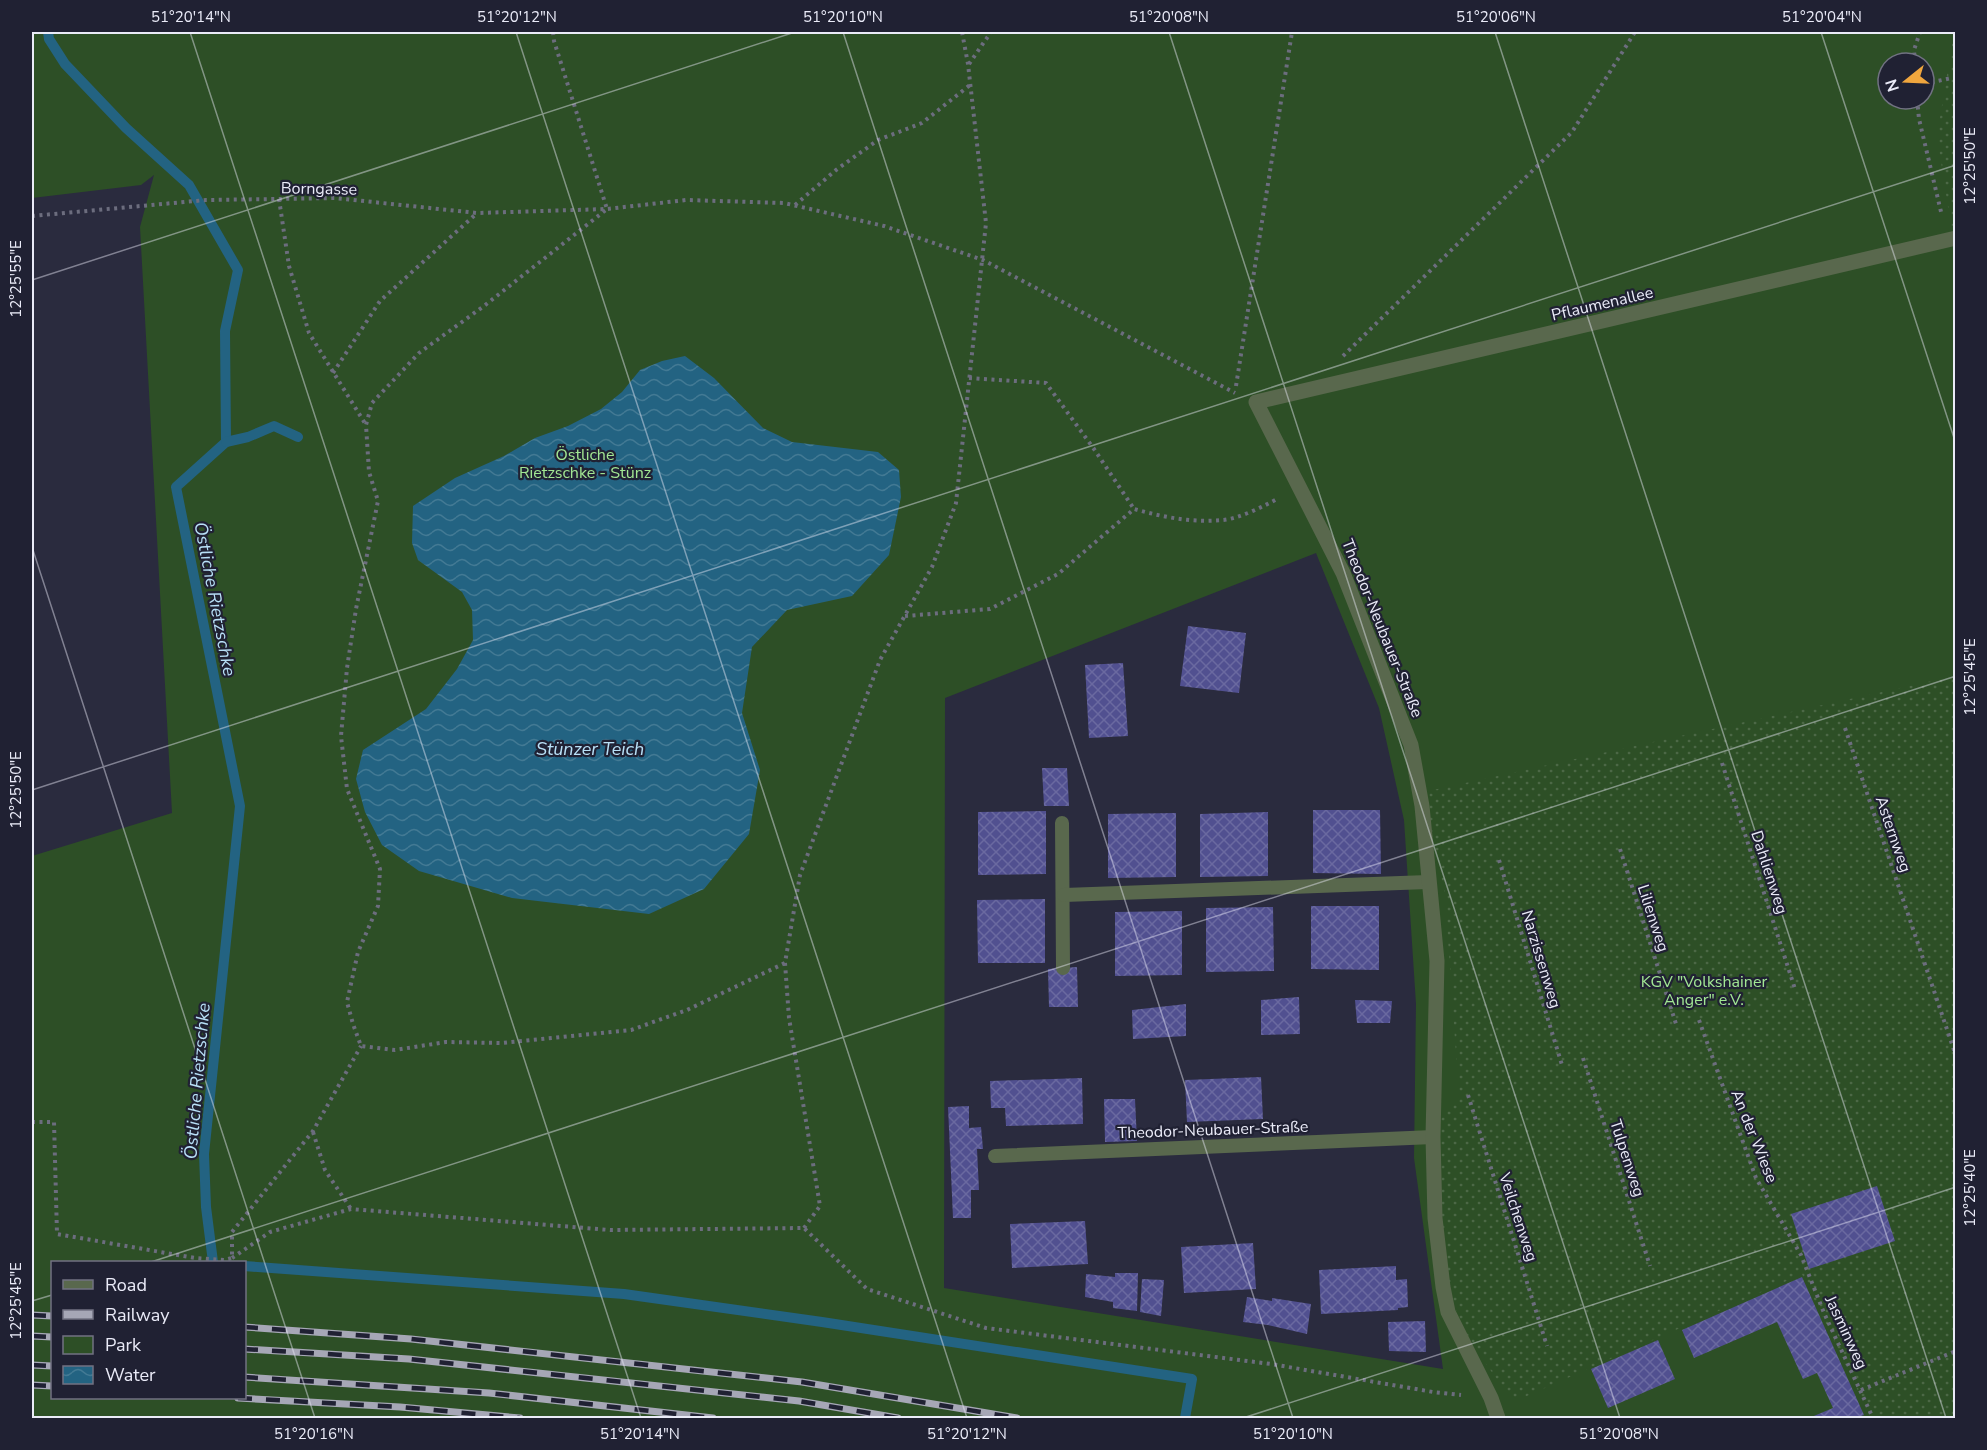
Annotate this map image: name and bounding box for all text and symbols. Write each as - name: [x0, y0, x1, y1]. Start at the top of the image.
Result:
- text: 51°20'14"N: [151, 7, 231, 27]
- text: 51°20'12"N: [477, 7, 557, 27]
- text: 51°20'10"N: [803, 7, 883, 27]
- text: 51°20'08"N: [1129, 7, 1209, 27]
- text: 51°20'06"N: [1456, 7, 1536, 27]
- text: 51°20'04"N: [1782, 7, 1862, 27]
- north arrow: [1876, 51, 1936, 111]
- text: N: [1880, 76, 1905, 94]
- text: 12°25'50"E: [1960, 127, 1980, 205]
- street label: Borngasse: [281, 177, 357, 201]
- text: 12°25'55"E: [6, 240, 26, 318]
- street label: Pflaumenallee: [1549, 282, 1655, 326]
- park label: Östliche Rietzschke - Stünz: [519, 444, 651, 484]
- water label: Östliche Rietzschke: [188, 520, 242, 679]
- street label: Theodor-Neubauer-Straße: [1336, 536, 1428, 721]
- text: 12°25'45"E: [1960, 638, 1980, 716]
- water label: Stünzer Teich: [536, 737, 644, 761]
- text: 12°25'50"E: [6, 751, 26, 829]
- street label: Asternweg: [1870, 793, 1916, 875]
- street label: Dahlienweg: [1745, 828, 1793, 917]
- street label: Lilienweg: [1632, 882, 1674, 955]
- street label: Narzissenweg: [1516, 908, 1566, 1011]
- park label: KGV "Volkshainer Anger" e.V.: [1641, 971, 1767, 1011]
- water label: Östliche Rietzschke: [178, 1001, 216, 1160]
- street label: An der Wiese: [1725, 1087, 1783, 1186]
- street label: Theodor-Neubauer-Straße: [1117, 1116, 1309, 1144]
- street label: Tulpenweg: [1604, 1117, 1650, 1200]
- text: 12°25'40"E: [1960, 1149, 1980, 1227]
- street label: Veilchenweg: [1493, 1169, 1543, 1265]
- legend: [51, 1261, 246, 1399]
- text: 12°25'45"E: [6, 1262, 26, 1340]
- text: Road: [105, 1273, 147, 1297]
- street label: Jasminweg: [1819, 1291, 1873, 1373]
- text: Railway: [105, 1303, 170, 1327]
- text: Park: [105, 1333, 142, 1357]
- text: Water: [105, 1363, 156, 1387]
- text: 51°20'16"N: [274, 1424, 354, 1444]
- text: 51°20'14"N: [600, 1424, 680, 1444]
- text: 51°20'12"N: [927, 1424, 1007, 1444]
- text: 51°20'10"N: [1253, 1424, 1333, 1444]
- text: 51°20'08"N: [1579, 1424, 1659, 1444]

